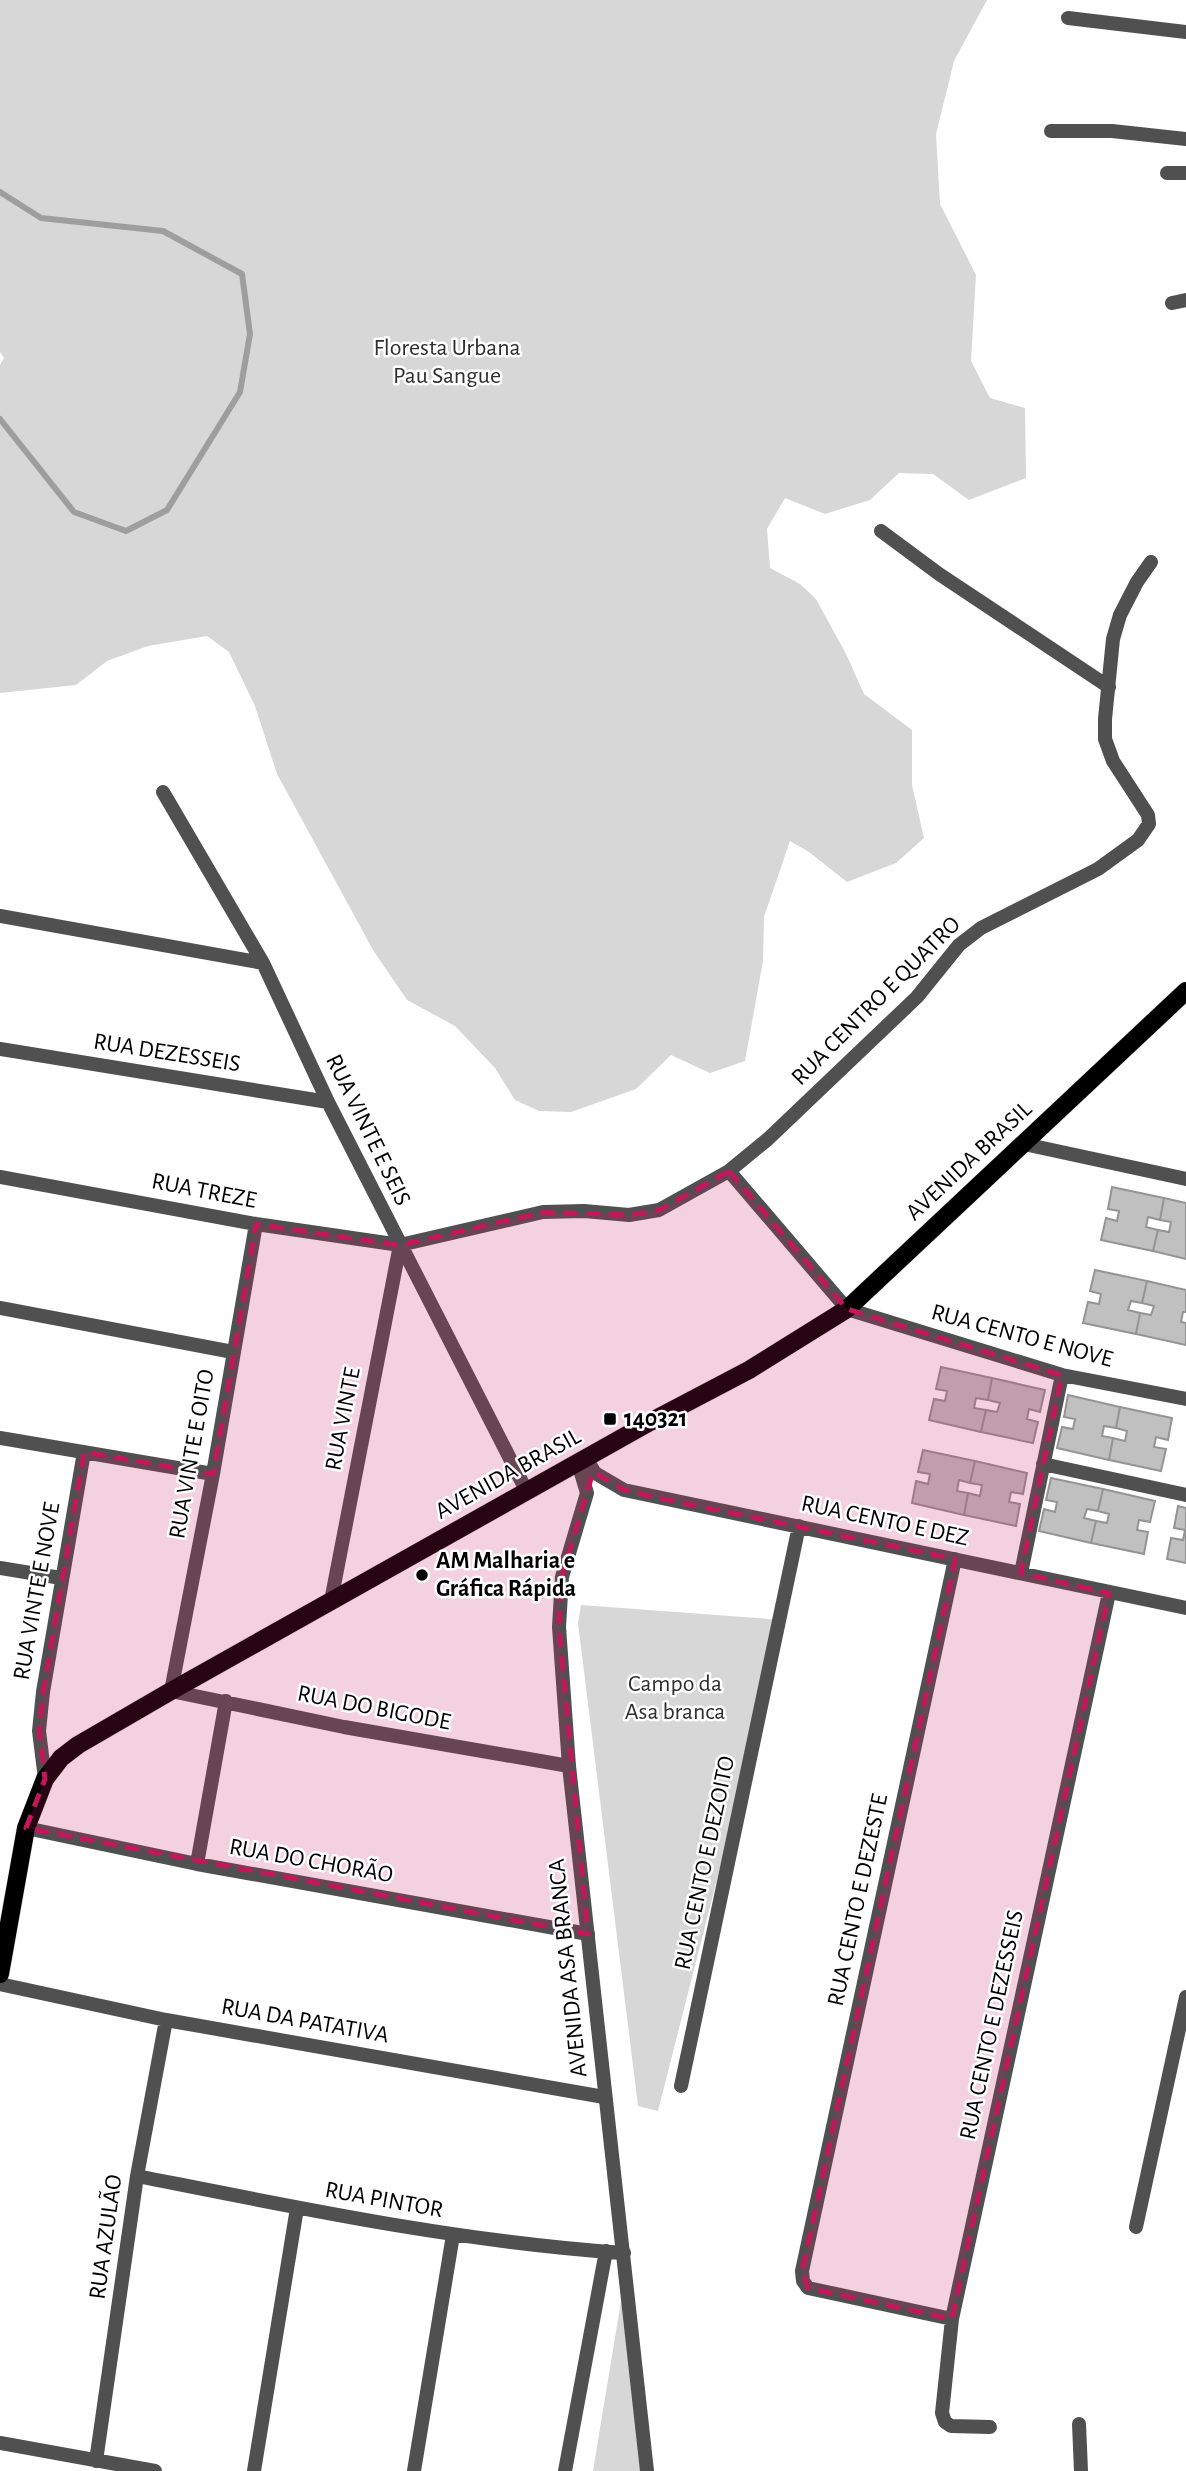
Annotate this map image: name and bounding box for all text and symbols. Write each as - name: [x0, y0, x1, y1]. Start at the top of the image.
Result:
- park label: Floresta Urbana Pau Sangue: [373, 336, 521, 388]
- street label: RUA CENTRO E QUATRO: [787, 912, 965, 1090]
- street label: RUA DEZESSEIS: [92, 1030, 242, 1076]
- street label: RUA VINTE E SEIS: [321, 1051, 415, 1209]
- street label: AVENIDA BRASIL: [902, 1097, 1036, 1225]
- street label: RUA TREZE: [150, 1169, 259, 1213]
- street label: RUA CENTO E NOVE: [929, 1300, 1116, 1372]
- street label: RUA VINTE: [321, 1365, 365, 1473]
- street label: RUA VINTE E OITO: [165, 1367, 219, 1541]
- place label: 140321: [624, 1407, 688, 1431]
- marker: 140321: [602, 1411, 618, 1427]
- street label: AVENIDA BRASIL: [431, 1424, 585, 1524]
- street label: RUA CENTO E DEZ: [799, 1492, 971, 1550]
- street label: RUA VINTE E NOVE: [10, 1500, 65, 1682]
- place label: AM Malharia e Gráfica Rápida: [436, 1549, 576, 1601]
- marker: AM Malharia e Gráfica Rápida: [414, 1567, 430, 1583]
- park label: Campo da Asa branca: [625, 1672, 725, 1724]
- street label: RUA DO BIGODE: [295, 1681, 453, 1735]
- street label: RUA CENTO E DEZOITO: [671, 1754, 739, 1972]
- street label: RUA CENTO E DEZESTE: [824, 1791, 892, 2008]
- street label: RUA DO CHORÃO: [227, 1833, 395, 1887]
- street label: AVENIDA ASA BRANCA: [545, 1857, 591, 2079]
- street label: RUA CENTO E DEZESSEIS: [956, 1908, 1028, 2142]
- street label: RUA DA PATATIVA: [219, 1994, 391, 2048]
- street label: RUA AZULÃO: [83, 2173, 127, 2301]
- street label: RUA PINTOR: [323, 2178, 445, 2222]

